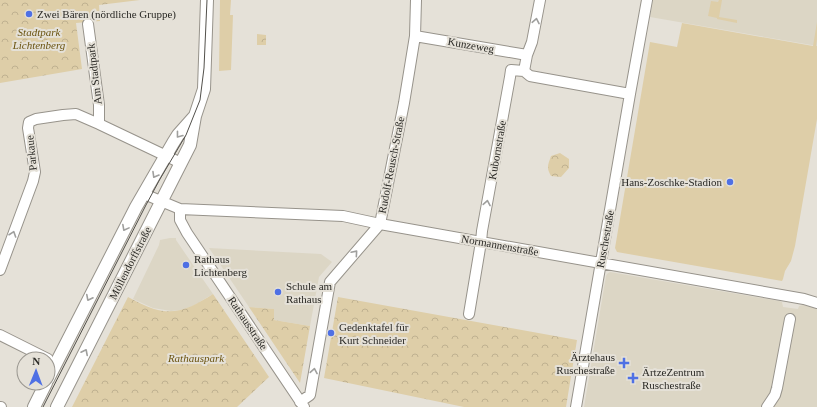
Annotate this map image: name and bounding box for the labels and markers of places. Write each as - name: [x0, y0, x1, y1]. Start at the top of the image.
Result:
- place label: Zwei Bären (nördliche Gruppe): [37, 8, 176, 21]
- marker: Zwei Bären (nördliche Gruppe): [24, 9, 34, 19]
- place label: Hans-Zoschke-Stadion: [621, 176, 722, 188]
- marker: Hans-Zoschke-Stadion: [725, 177, 735, 187]
- place label: Rathaus Lichtenberg: [194, 253, 247, 278]
- marker: Rathaus Lichtenberg: [181, 260, 191, 270]
- place label: Schule am Rathaus: [286, 280, 333, 305]
- marker: Schule am Rathaus: [273, 287, 283, 297]
- place label: Gedenktafel für Kurt Schneider: [339, 321, 409, 346]
- marker: Gedenktafel für Kurt Schneider: [326, 328, 336, 338]
- place label: Ärztehaus Ruschestraße: [556, 351, 615, 376]
- marker: Ärztehaus Ruschestraße: [618, 357, 630, 369]
- place label: ÄrtzeZentrum Ruschestraße: [642, 366, 705, 391]
- marker: ÄrtzeZentrum Ruschestraße: [627, 372, 639, 384]

